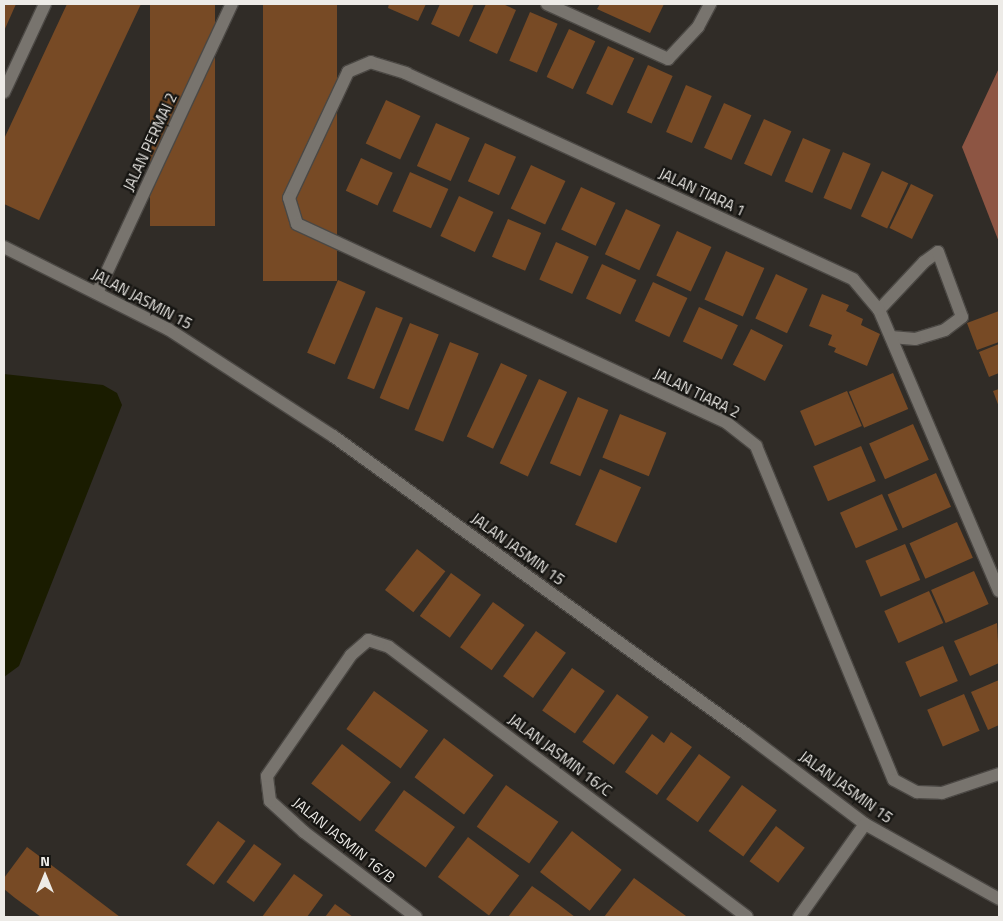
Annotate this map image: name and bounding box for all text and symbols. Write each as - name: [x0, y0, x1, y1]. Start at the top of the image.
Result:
- street label: JALAN PERMAI 2: [119, 90, 181, 194]
- street label: JALAN TIARA 1: [656, 164, 748, 220]
- street label: JALAN JASMIN 15: [89, 265, 195, 333]
- street label: JALAN TIARA 2: [651, 364, 743, 422]
- street label: JALAN JASMIN 15: [468, 509, 568, 589]
- street label: JALAN JASMIN 16/C: [505, 710, 615, 800]
- street label: JALAN JASMIN 15: [796, 747, 896, 827]
- street label: JALAN JASMIN 16/B: [289, 793, 399, 887]
- text: N: [40, 850, 50, 871]
- north arrow: [20, 851, 70, 901]

